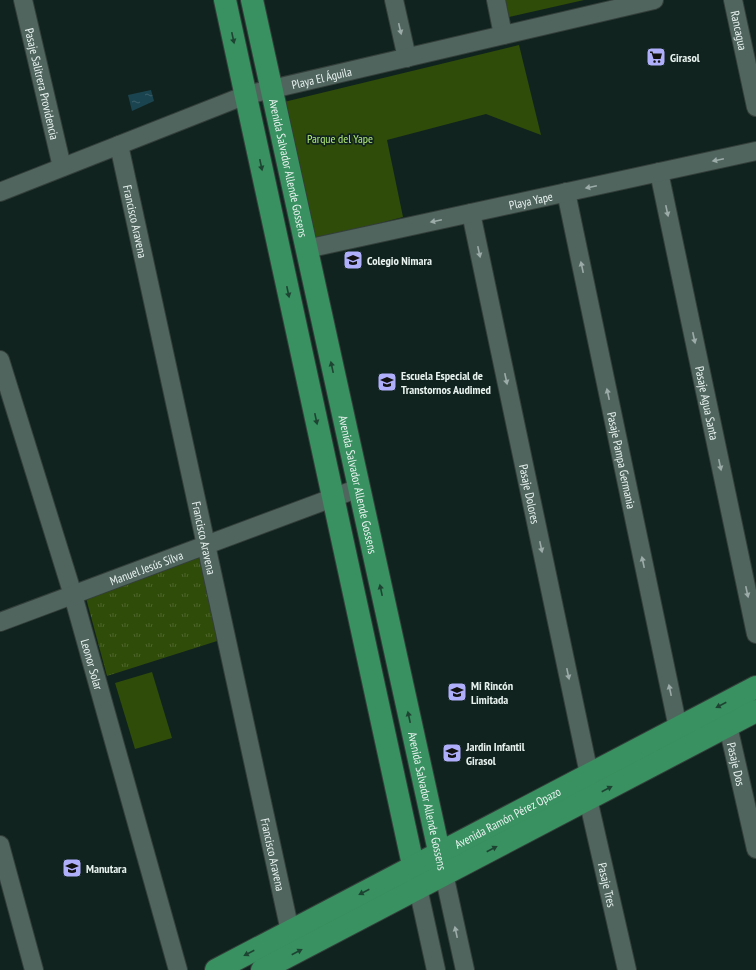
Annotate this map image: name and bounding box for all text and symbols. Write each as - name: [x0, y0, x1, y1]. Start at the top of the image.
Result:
- street label: Rancagua: [728, 9, 751, 52]
- one-way arrow: [398, 23, 404, 35]
- street label: Pasaje Salitrera Providencia: [22, 26, 63, 141]
- one-way arrow: [231, 32, 237, 44]
- supermarket icon: Girasol: [645, 46, 667, 68]
- place label: Girasol: [670, 50, 700, 65]
- street label: Playa El Águila: [290, 63, 353, 92]
- street label: Avenida Salvador Allende Gossens: [266, 97, 311, 239]
- park label: Parque del Yape: [307, 131, 373, 146]
- one-way arrow: [712, 157, 724, 163]
- one-way arrow: [258, 159, 264, 171]
- street label: Francisco Aravena: [120, 183, 151, 259]
- one-way arrow: [585, 185, 597, 191]
- street label: Playa Yape: [507, 188, 554, 212]
- one-way arrow: [664, 204, 670, 217]
- one-way arrow: [430, 218, 443, 224]
- one-way arrow: [476, 245, 482, 258]
- school or university icon: Colegio Nimara: [342, 249, 364, 271]
- place label: Colegio Nimara: [367, 253, 432, 268]
- one-way arrow: [578, 261, 584, 273]
- one-way arrow: [286, 286, 292, 298]
- one-way arrow: [691, 332, 697, 344]
- one-way arrow: [329, 361, 335, 373]
- street label: Pasaje Agua Santa: [692, 365, 723, 442]
- place label: Escuela Especial de Transtornos Audimed: [401, 368, 491, 397]
- school or university icon: Escuela Especial de Transtornos Audimed: [376, 371, 398, 393]
- one-way arrow: [503, 373, 509, 385]
- one-way arrow: [605, 388, 611, 400]
- street label: Pasaje Pampa Germania: [605, 410, 640, 510]
- one-way arrow: [314, 413, 320, 425]
- street label: Avenida Salvador Allende Gossens: [336, 414, 381, 555]
- one-way arrow: [718, 459, 724, 471]
- street label: Pasaje Dolores: [516, 463, 544, 525]
- street label: Francisco Aravena: [189, 500, 220, 576]
- one-way arrow: [538, 541, 544, 553]
- street label: Manuel Jesús Silva: [107, 547, 185, 588]
- one-way arrow: [640, 556, 646, 568]
- one-way arrow: [378, 584, 384, 596]
- one-way arrow: [745, 586, 751, 598]
- street label: Leonor Solar: [78, 637, 107, 692]
- one-way arrow: [565, 668, 571, 680]
- place label: Mi Rincón Limitada: [471, 678, 513, 707]
- school or university icon: Mi Rincón Limitada: [446, 681, 468, 703]
- one-way arrow: [667, 683, 673, 696]
- one-way arrow: [716, 702, 727, 708]
- one-way arrow: [405, 711, 411, 723]
- street label: Avenida Salvador Allende Gossens: [405, 730, 450, 872]
- place label: Jardin Infantil Girasol: [465, 739, 525, 768]
- street label: Pasaje Dos: [724, 741, 749, 787]
- school or university icon: Jardin Infantil Girasol: [441, 742, 463, 764]
- street label: Avenida Ramón Pérez Opazo: [452, 783, 563, 851]
- one-way arrow: [602, 785, 613, 792]
- street label: Francisco Aravena: [258, 816, 289, 892]
- one-way arrow: [486, 845, 498, 852]
- school or university icon: Manutara: [61, 857, 83, 879]
- place label: Manutara: [86, 861, 127, 876]
- street label: Pasaje Tres: [595, 861, 620, 909]
- one-way arrow: [358, 889, 370, 896]
- one-way arrow: [453, 926, 459, 938]
- one-way arrow: [291, 948, 303, 955]
- one-way arrow: [243, 949, 255, 956]

